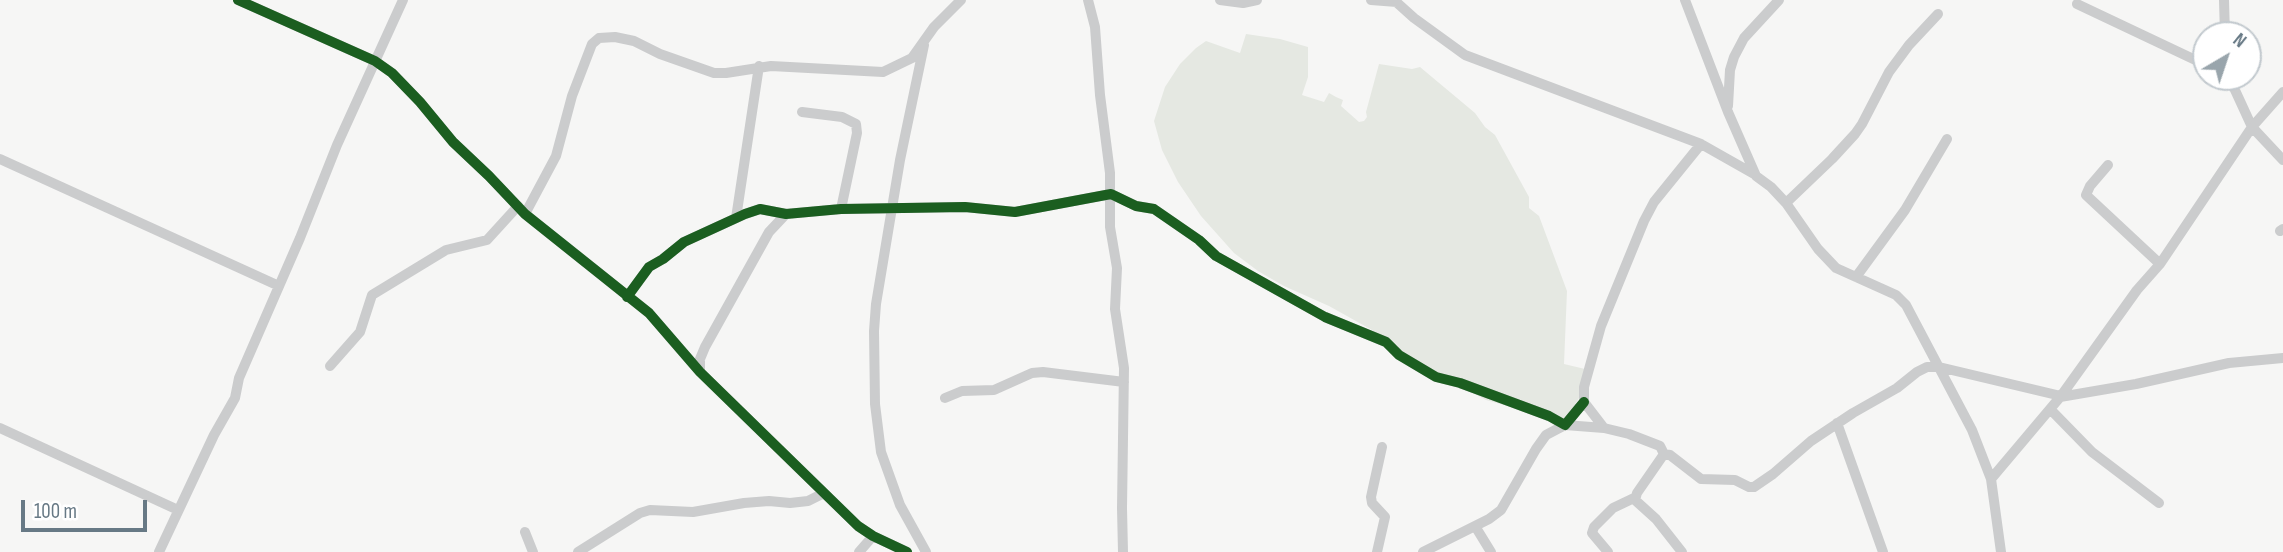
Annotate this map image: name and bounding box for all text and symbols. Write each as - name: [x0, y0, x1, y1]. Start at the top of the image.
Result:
- north arrow: [2192, 21, 2262, 91]
- text: N: [2228, 29, 2250, 53]
- scale bar: [24, 486, 150, 530]
- text: 100 m: [34, 499, 77, 524]

